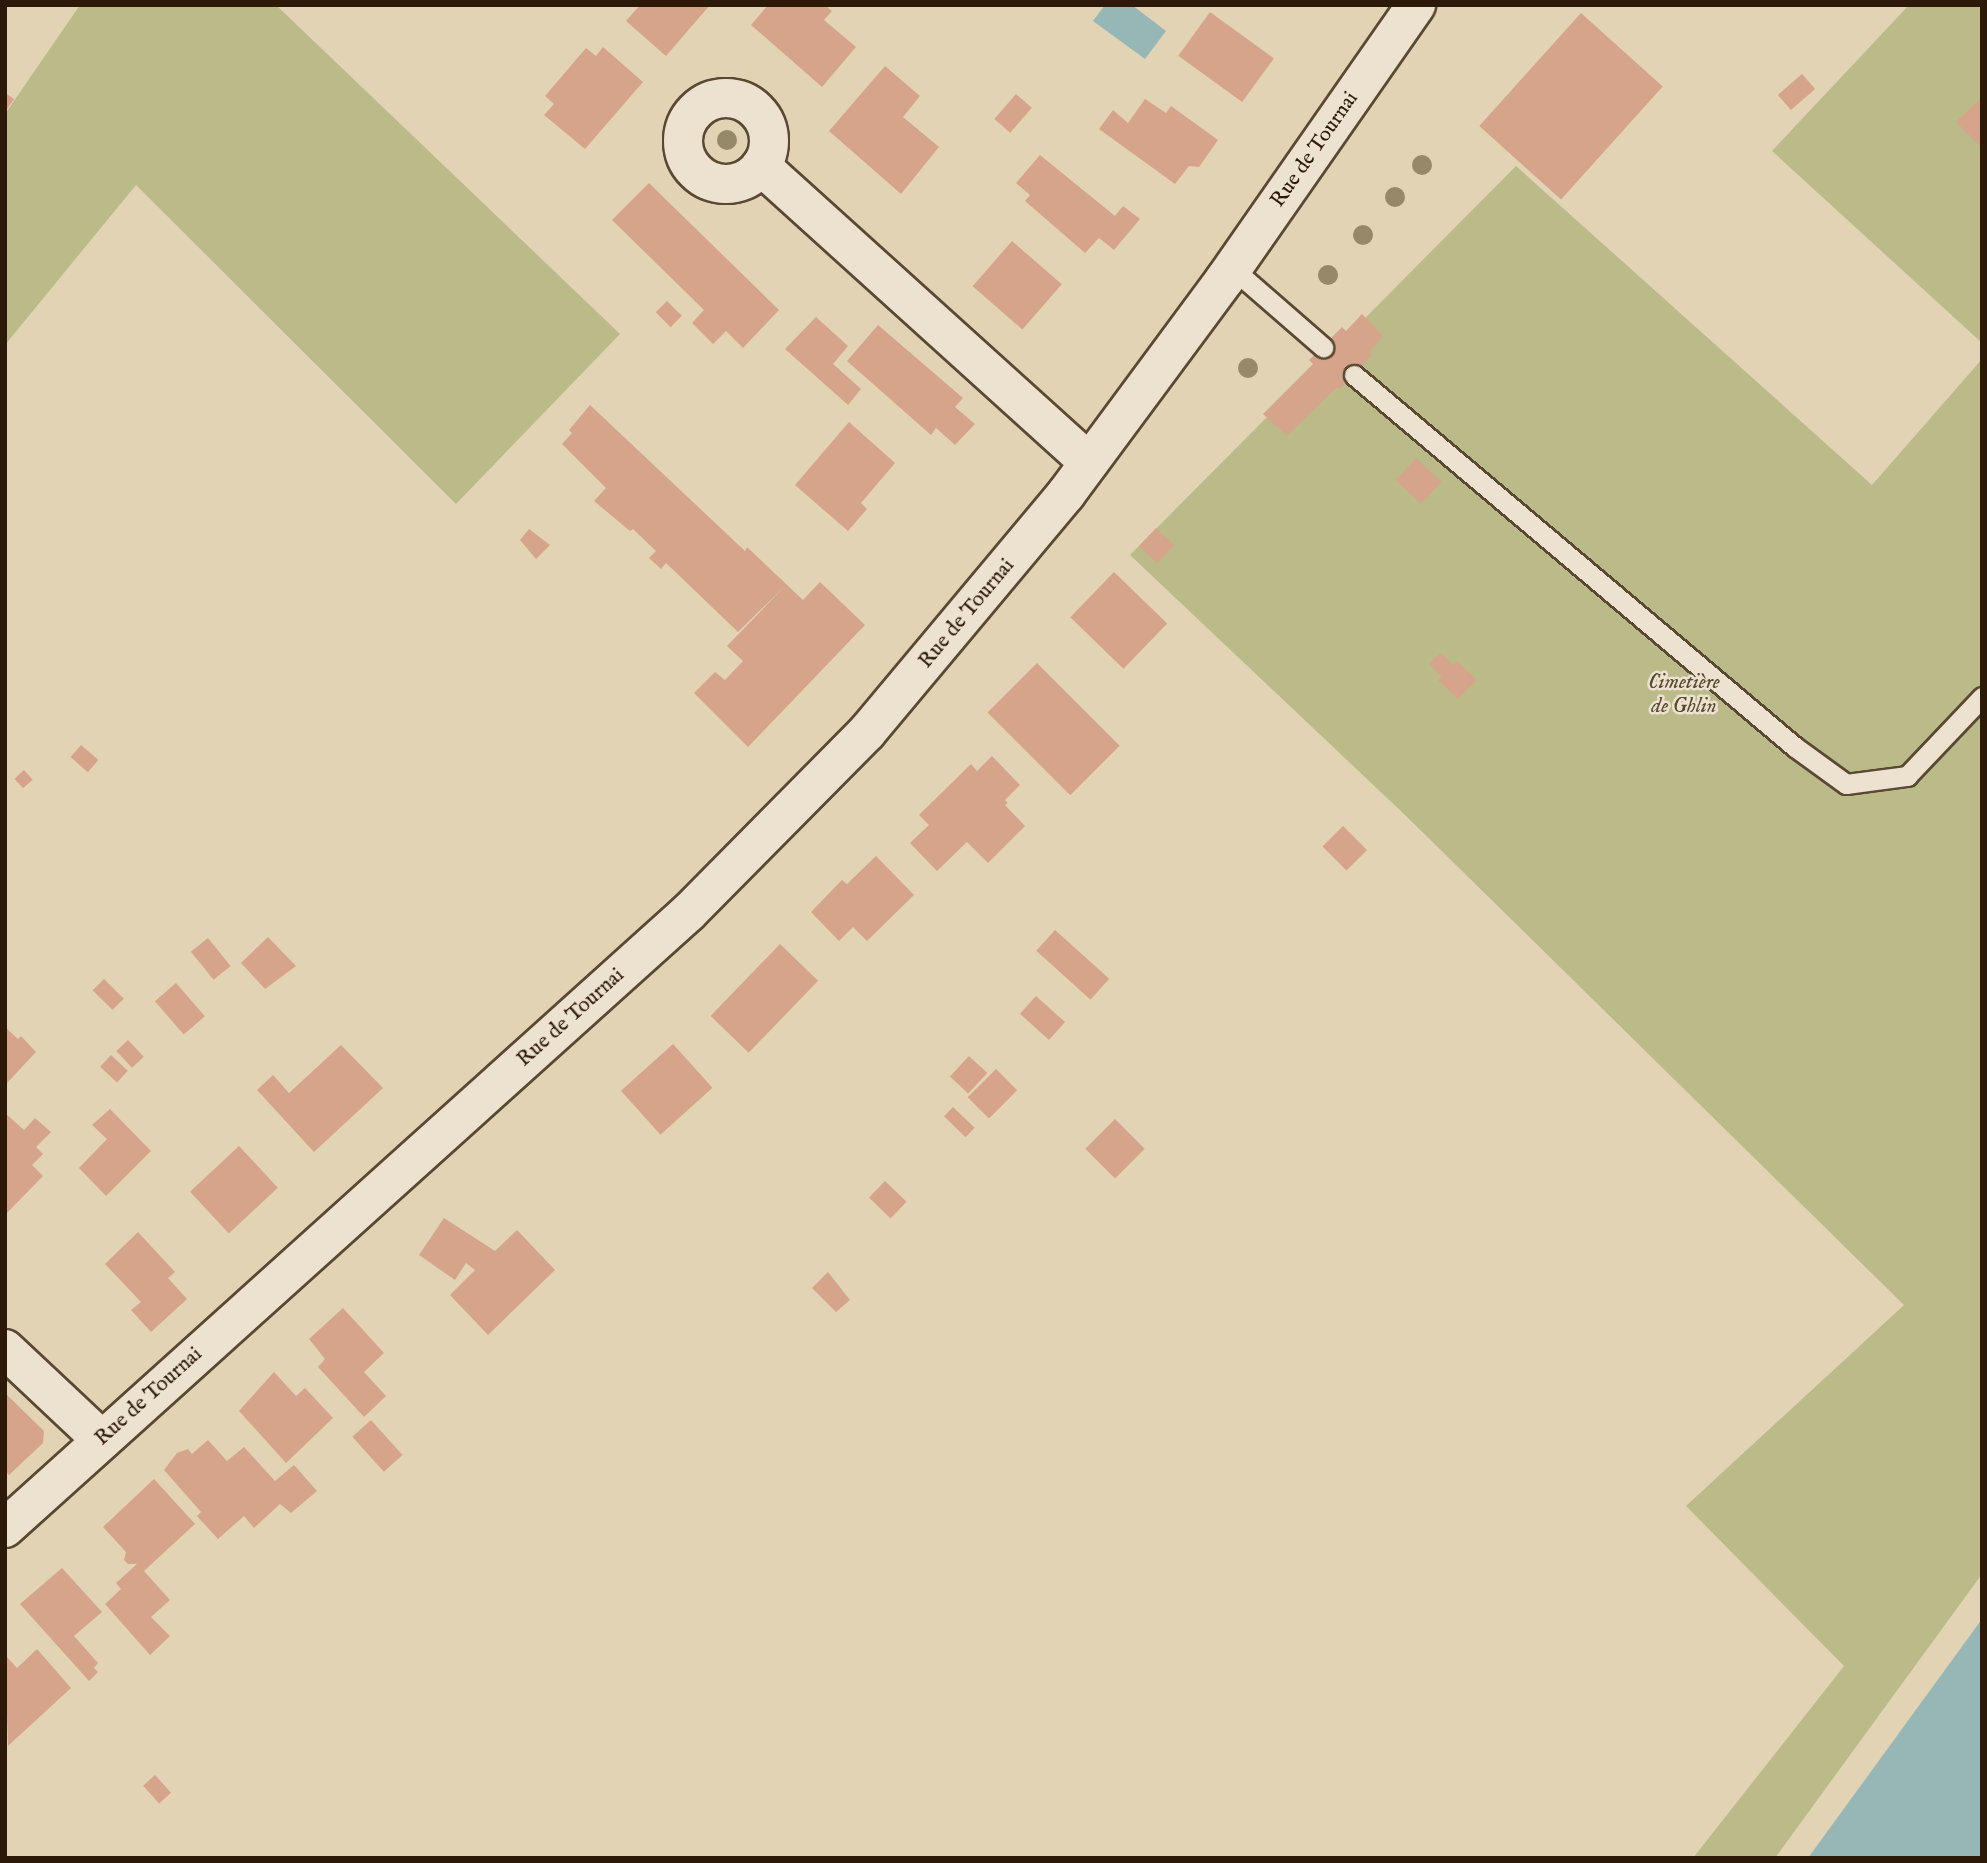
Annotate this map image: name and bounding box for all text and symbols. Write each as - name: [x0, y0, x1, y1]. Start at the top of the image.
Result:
- street label: Rue de Tournai: [1266, 87, 1364, 213]
- street label: Rue de Tournai: [914, 554, 1020, 674]
- park label: Cimetière de Ghlin: [1648, 670, 1720, 720]
- street label: Rue de Tournai: [512, 963, 630, 1073]
- street label: Rue de Tournai: [90, 1342, 208, 1452]

